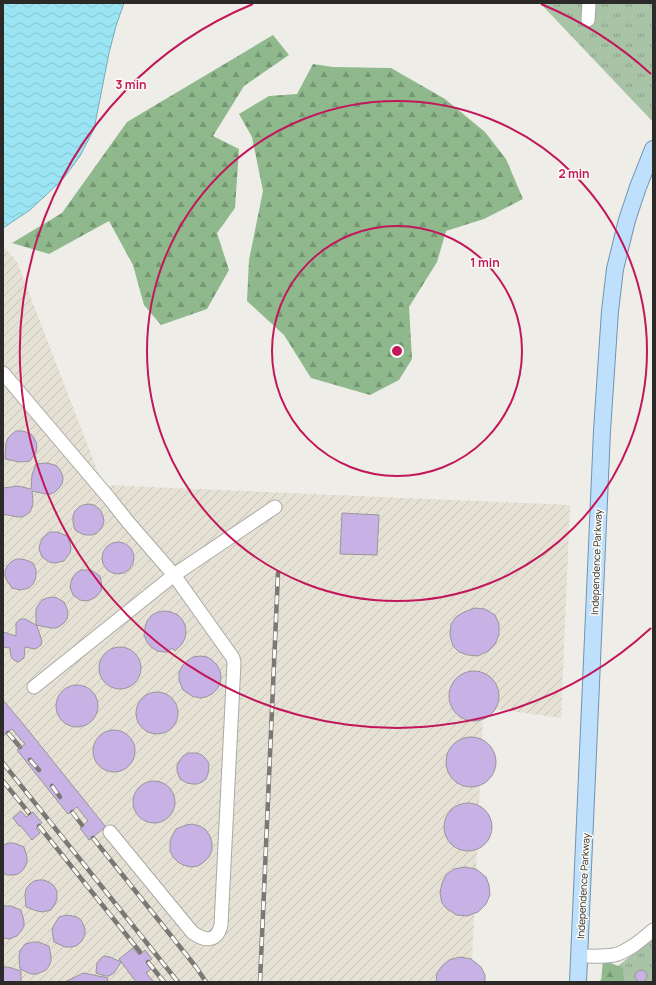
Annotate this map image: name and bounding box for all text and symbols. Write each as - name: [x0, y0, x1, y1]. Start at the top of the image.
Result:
- text: 3 min: [115, 76, 147, 93]
- text: 2 min: [558, 165, 590, 182]
- text: 1 min: [470, 254, 500, 271]
- centre of rings: [390, 344, 404, 358]
- street label: Independence Parkway: [587, 508, 605, 615]
- street label: Independence Parkway: [573, 832, 593, 939]

